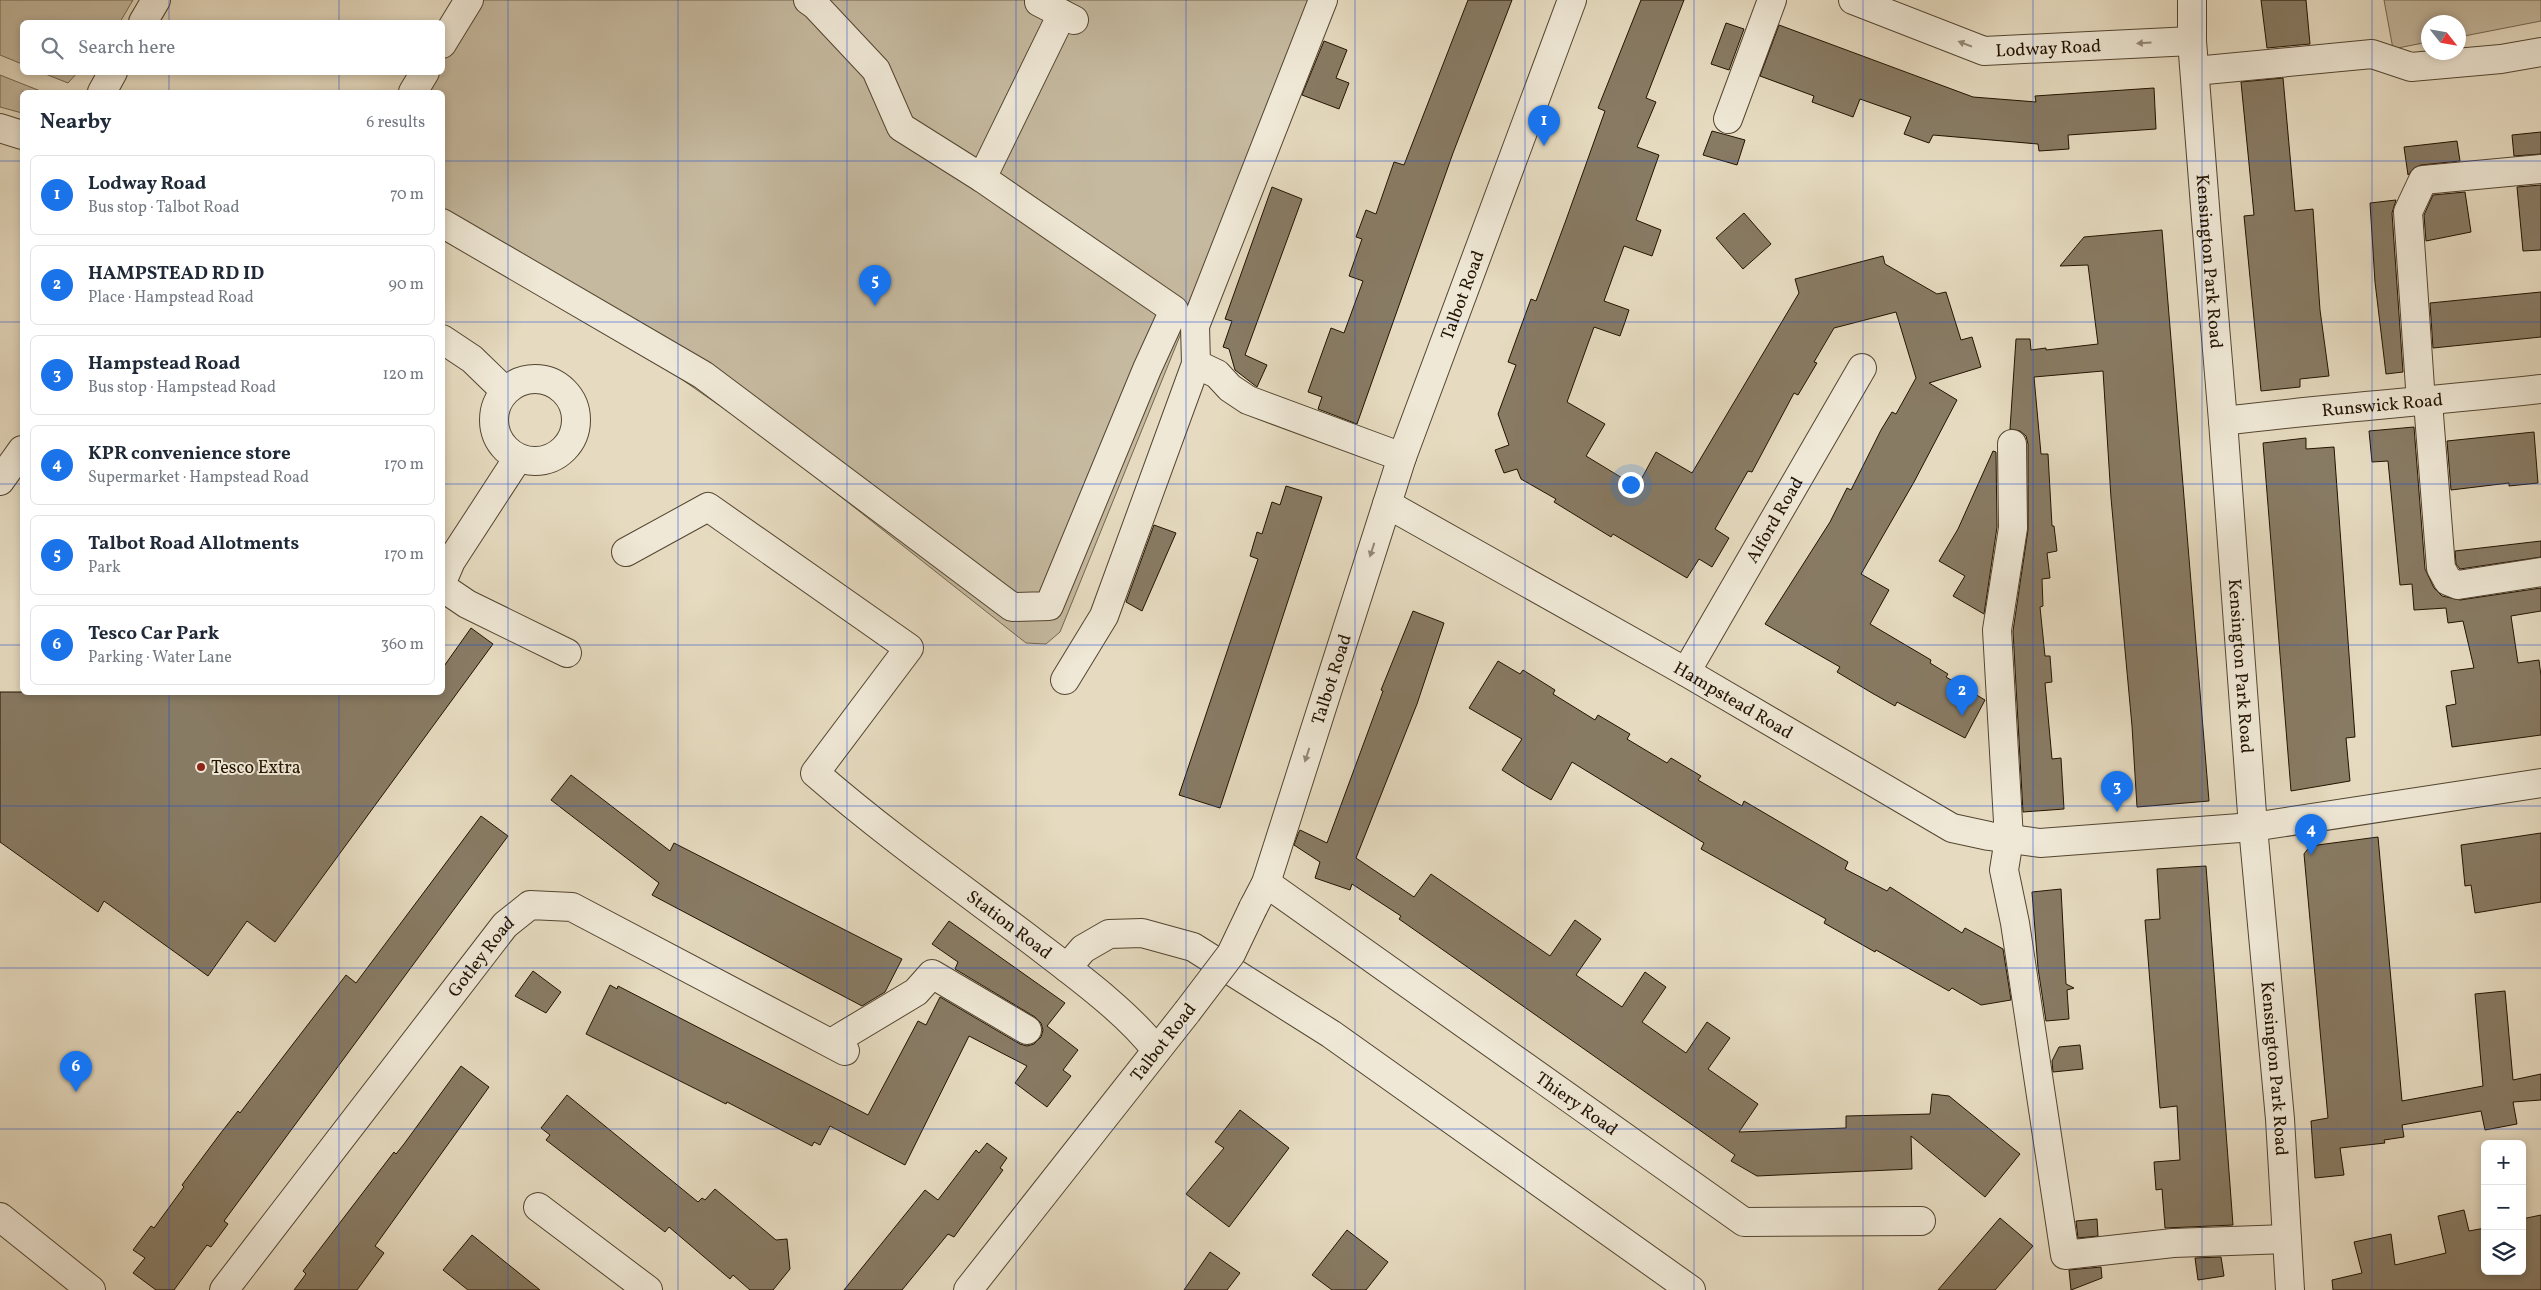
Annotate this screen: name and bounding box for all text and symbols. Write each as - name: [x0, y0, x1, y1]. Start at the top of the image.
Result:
- north arrow: [2421, 15, 2466, 60]
- search box: [20, 20, 445, 75]
- icon: search: [38, 34, 66, 62]
- street label: Lodway Road: [1995, 34, 2102, 64]
- text: Search here: [78, 35, 175, 61]
- one-way arrow: [2136, 39, 2152, 47]
- one-way arrow: [1958, 40, 1973, 47]
- pin: 1: [1528, 105, 1560, 146]
- text: Nearby: [40, 108, 111, 137]
- text: 6 results: [366, 112, 425, 134]
- text: Lodway Road: [88, 171, 206, 197]
- street label: Kensington Park Road: [2189, 173, 2228, 350]
- text: 1: [54, 184, 60, 206]
- text: 70 m: [390, 184, 424, 206]
- text: Bus stop · Talbot Road: [88, 197, 239, 219]
- street label: Talbot Road: [1436, 247, 1492, 344]
- text: HAMPSTEAD RD ID: [88, 261, 264, 287]
- pin: 5: [859, 265, 891, 306]
- text: 2: [53, 274, 61, 296]
- text: 90 m: [388, 274, 424, 296]
- text: Place · Hampstead Road: [88, 287, 254, 309]
- text: Hampstead Road: [88, 351, 240, 377]
- text: 3: [53, 364, 61, 386]
- text: 120 m: [382, 364, 424, 386]
- text: Bus stop · Hampstead Road: [88, 377, 276, 399]
- street label: Runswick Road: [2321, 388, 2444, 424]
- text: KPR convenience store: [88, 441, 291, 467]
- text: 4: [52, 454, 62, 476]
- text: 170 m: [384, 454, 424, 476]
- text: Supermarket · Hampstead Road: [88, 467, 309, 489]
- your location: [1618, 472, 1644, 498]
- street label: Alford Road: [1741, 473, 1810, 568]
- text: Talbot Road Allotments: [88, 531, 299, 557]
- one-way arrow: [1367, 543, 1375, 558]
- text: 5: [53, 544, 61, 566]
- text: 170 m: [384, 544, 424, 566]
- text: Park: [88, 557, 121, 579]
- street label: Kensington Park Road: [2221, 578, 2259, 754]
- text: Tesco Car Park: [88, 621, 219, 647]
- street label: Talbot Road: [1306, 631, 1359, 728]
- text: 6: [53, 634, 61, 656]
- text: 360 m: [381, 634, 424, 656]
- text: Parking · Water Lane: [88, 647, 232, 669]
- street label: Hampstead Road: [1668, 656, 1797, 746]
- pin: 2: [1946, 675, 1978, 716]
- one-way arrow: [1303, 748, 1311, 763]
- place label: Tesco Extra: [211, 756, 301, 781]
- marker: Tesco Extra: [195, 761, 207, 773]
- pin: 3: [2101, 771, 2133, 812]
- pin: 4: [2295, 814, 2327, 855]
- street label: Station Road: [961, 885, 1057, 966]
- street label: Gotley Road: [443, 911, 520, 1003]
- street label: Kensington Park Road: [2253, 980, 2293, 1157]
- street label: Talbot Road: [1125, 998, 1203, 1088]
- pin: 6: [60, 1051, 92, 1092]
- street label: Thiery Road: [1530, 1067, 1622, 1143]
- map controls: [2481, 1140, 2526, 1275]
- button: +: [2481, 1140, 2526, 1185]
- button: −: [2481, 1185, 2526, 1230]
- button: layers: [2481, 1230, 2526, 1275]

